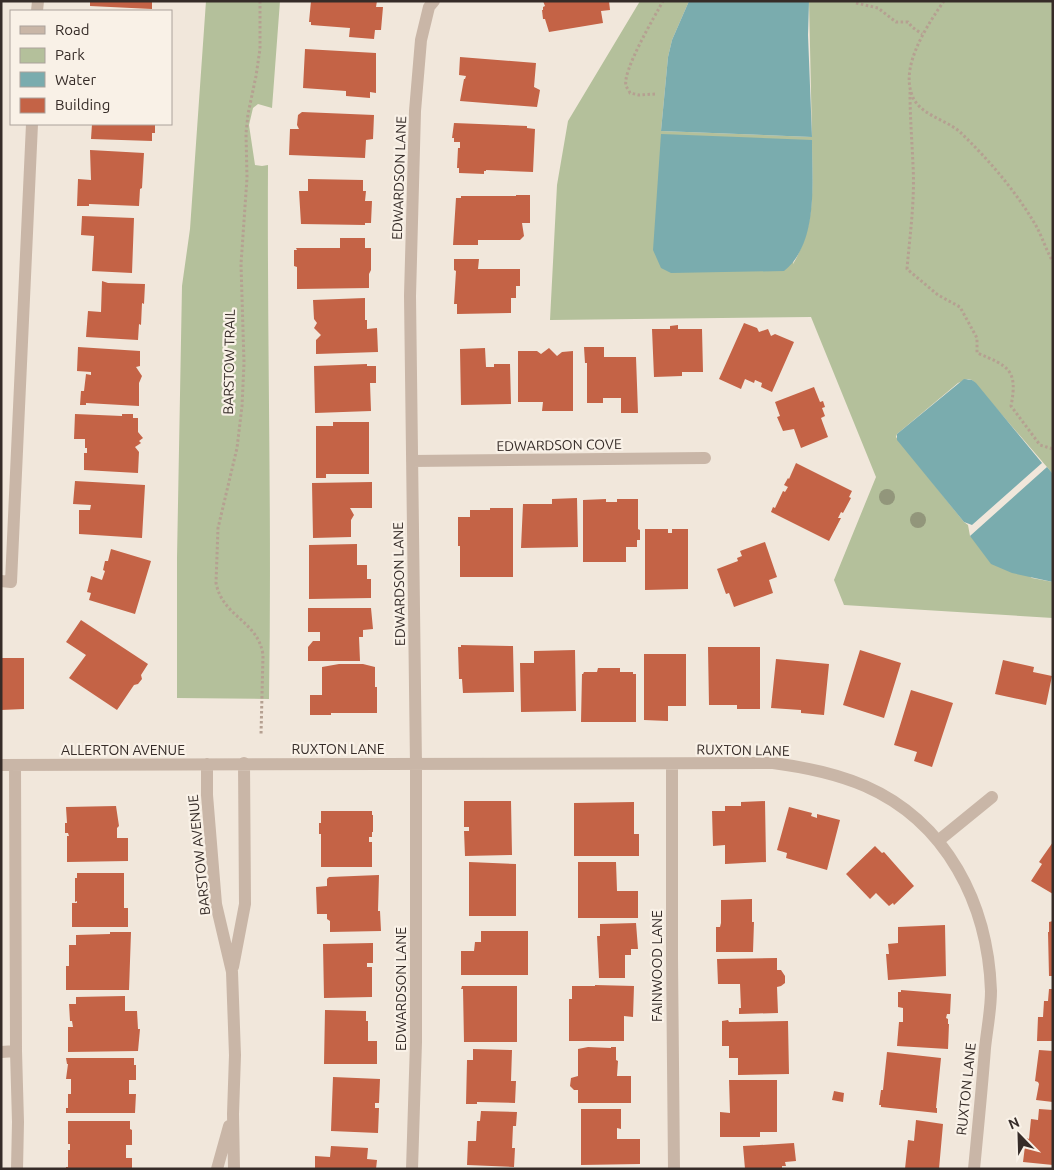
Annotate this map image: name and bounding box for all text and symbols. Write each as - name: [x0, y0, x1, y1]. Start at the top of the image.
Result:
- legend: [10, 10, 172, 125]
- text: Road: [55, 21, 90, 38]
- text: Park: [55, 46, 85, 63]
- text: Water: [55, 71, 96, 88]
- text: Building: [55, 96, 110, 113]
- street label: EDWARDSON LANE: [389, 116, 409, 240]
- street label: BARSTOW TRAIL: [220, 309, 238, 415]
- street label: EDWARDSON COVE: [496, 436, 622, 454]
- street label: EDWARDSON LANE: [390, 522, 408, 646]
- street label: RUXTON LANE: [291, 741, 385, 757]
- street label: RUXTON LANE: [696, 741, 790, 759]
- street label: ALLERTON AVENUE: [61, 742, 185, 758]
- street label: BARSTOW AVENUE: [185, 794, 213, 916]
- street label: FAINWOOD LANE: [649, 910, 665, 1022]
- street label: EDWARDSON LANE: [393, 927, 409, 1051]
- street label: RUXTON LANE: [953, 1042, 979, 1136]
- north arrow: [994, 1110, 1044, 1160]
- text: N: [1006, 1114, 1022, 1132]

